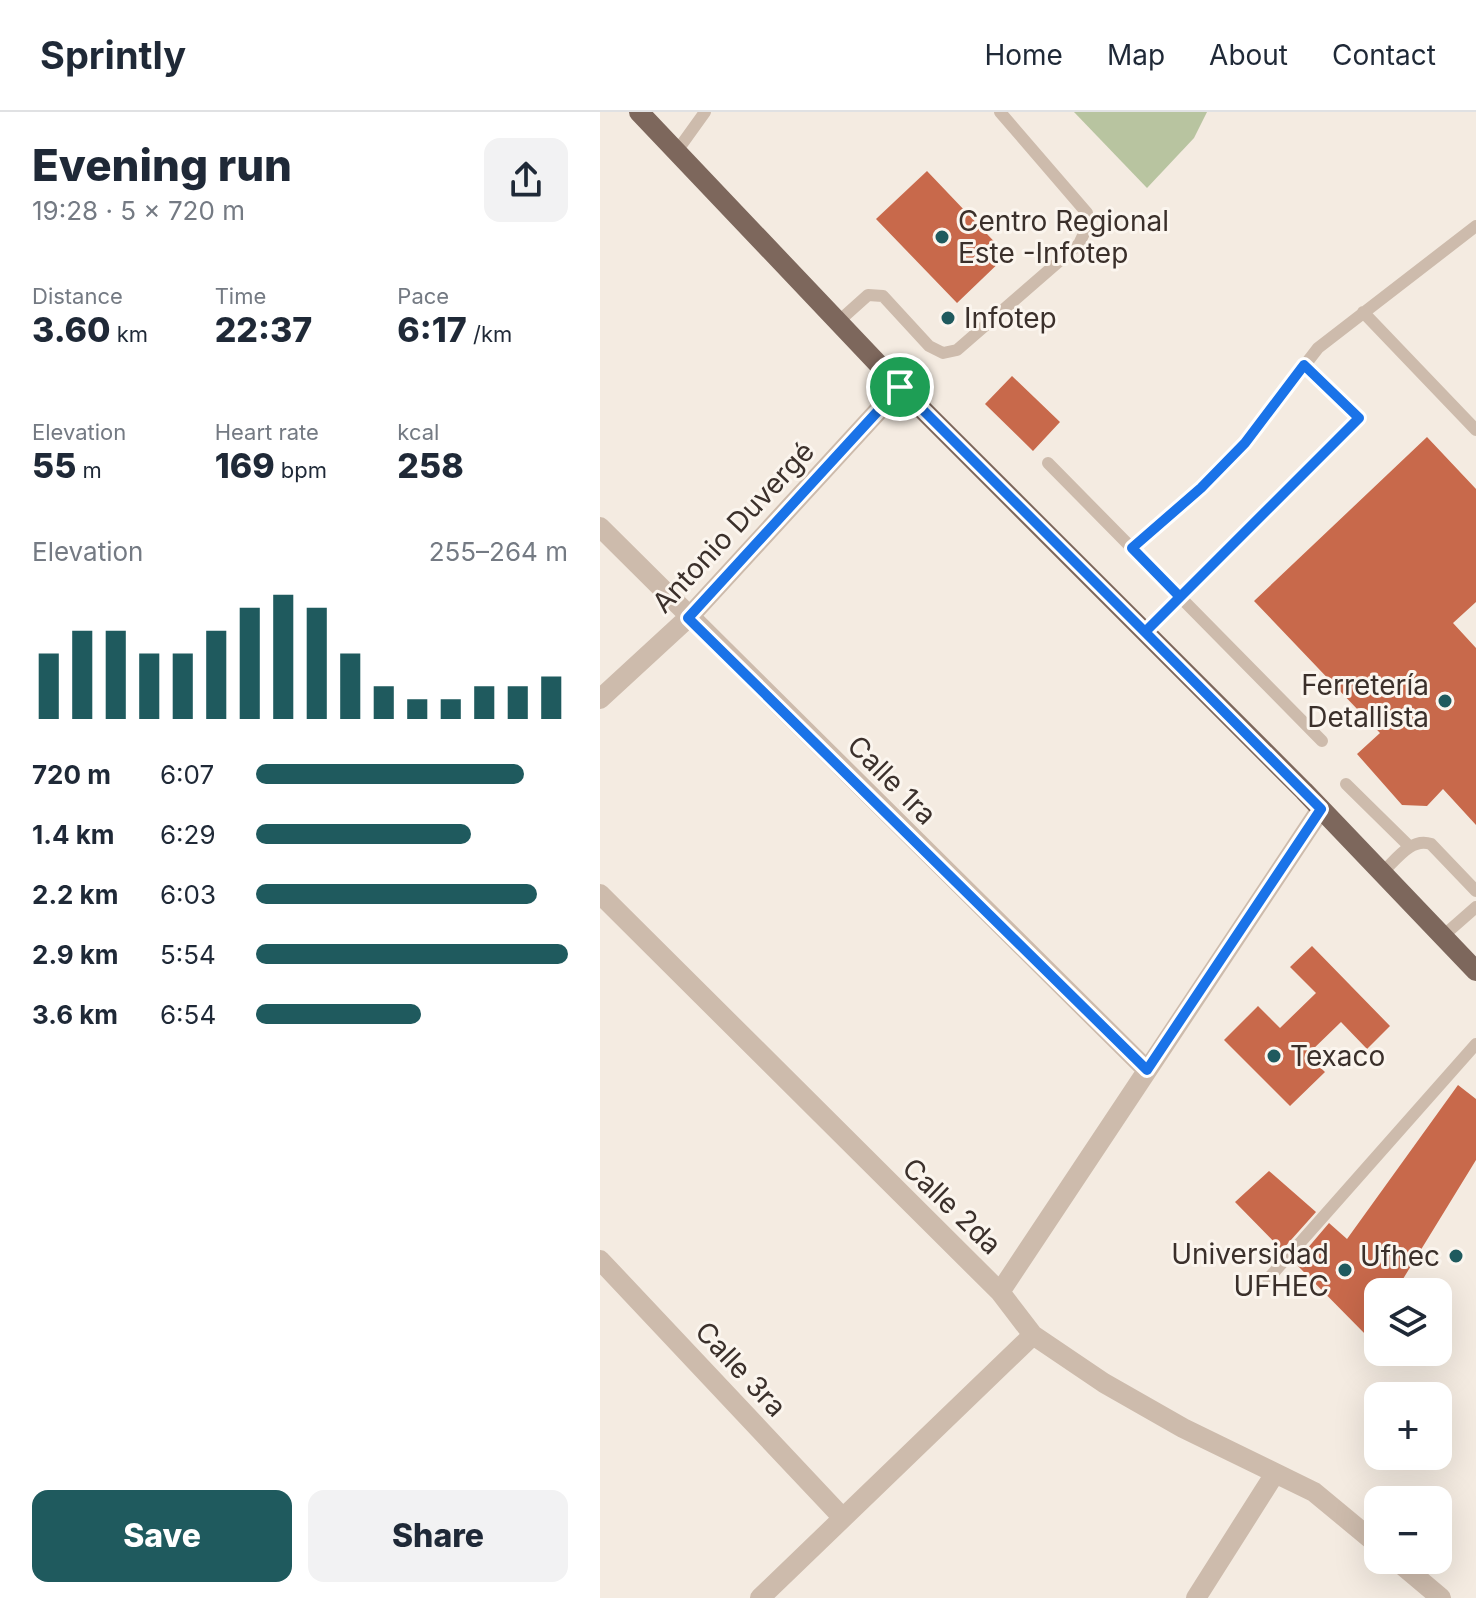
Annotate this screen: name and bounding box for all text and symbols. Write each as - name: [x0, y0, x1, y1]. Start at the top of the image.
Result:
- text: Sprintly: [40, 32, 186, 78]
- text: Home: [984, 38, 1063, 72]
- text: Map: [1107, 38, 1165, 72]
- text: About: [1209, 38, 1288, 72]
- text: Contact: [1332, 38, 1436, 72]
- text: Evening run: [32, 138, 292, 192]
- button: share: [484, 138, 568, 222]
- text: 19:28 · 5 × 720 m: [32, 195, 245, 226]
- place label: Centro Regional Este -Infotep: [958, 204, 1169, 270]
- marker: Centro Regional Este -Infotep: [933, 228, 951, 246]
- text: Distance: [32, 283, 123, 309]
- text: Time: [215, 283, 266, 309]
- text: Pace: [397, 283, 449, 309]
- place label: Infotep: [964, 301, 1057, 335]
- text: 3.60: [32, 309, 111, 350]
- text: 22:37: [215, 309, 312, 350]
- text: 6:17: [397, 309, 467, 350]
- marker: Infotep: [939, 309, 957, 327]
- text: km: [111, 321, 148, 347]
- text: /km: [467, 321, 512, 347]
- pin: [866, 353, 934, 421]
- icon: arrive: [878, 365, 922, 409]
- text: Elevation: [32, 419, 126, 445]
- text: Heart rate: [215, 419, 319, 445]
- text: kcal: [397, 419, 439, 445]
- street label: Antonio Duvergé: [645, 434, 821, 620]
- text: 55: [32, 445, 76, 486]
- text: 169: [215, 445, 275, 486]
- text: 258: [397, 445, 464, 486]
- text: m: [76, 457, 102, 483]
- text: bpm: [275, 457, 327, 483]
- text: Elevation: [32, 536, 143, 567]
- text: 255–264 m: [429, 536, 568, 567]
- place label: Ferretería Detallista: [1301, 668, 1429, 734]
- marker: Ferretería Detallista: [1436, 692, 1454, 710]
- street label: Calle 1ra: [841, 729, 943, 831]
- text: 720 m: [32, 759, 111, 790]
- text: 6:07: [160, 759, 214, 790]
- text: 1.4 km: [32, 819, 114, 850]
- text: 6:29: [160, 819, 216, 850]
- text: 2.2 km: [32, 879, 118, 910]
- text: 6:03: [160, 879, 216, 910]
- text: 2.9 km: [32, 939, 119, 970]
- text: 5:54: [160, 939, 216, 970]
- text: 3.6 km: [32, 999, 118, 1030]
- text: 6:54: [160, 999, 216, 1030]
- place label: Texaco: [1290, 1039, 1385, 1073]
- marker: Texaco: [1265, 1047, 1283, 1065]
- street label: Calle 2da: [896, 1151, 1008, 1261]
- place label: Universidad UFHEC: [1171, 1237, 1329, 1303]
- place label: Ufhec: [1360, 1239, 1440, 1273]
- marker: Ufhec: [1447, 1247, 1465, 1265]
- marker: Universidad UFHEC: [1336, 1261, 1354, 1279]
- map controls: [1364, 1278, 1452, 1574]
- button: layers: [1364, 1278, 1452, 1366]
- street label: Calle 3ra: [688, 1314, 794, 1424]
- button: +: [1364, 1382, 1452, 1470]
- button: −: [1364, 1486, 1452, 1574]
- button: Save: [32, 1490, 292, 1582]
- button: Share: [308, 1490, 568, 1582]

